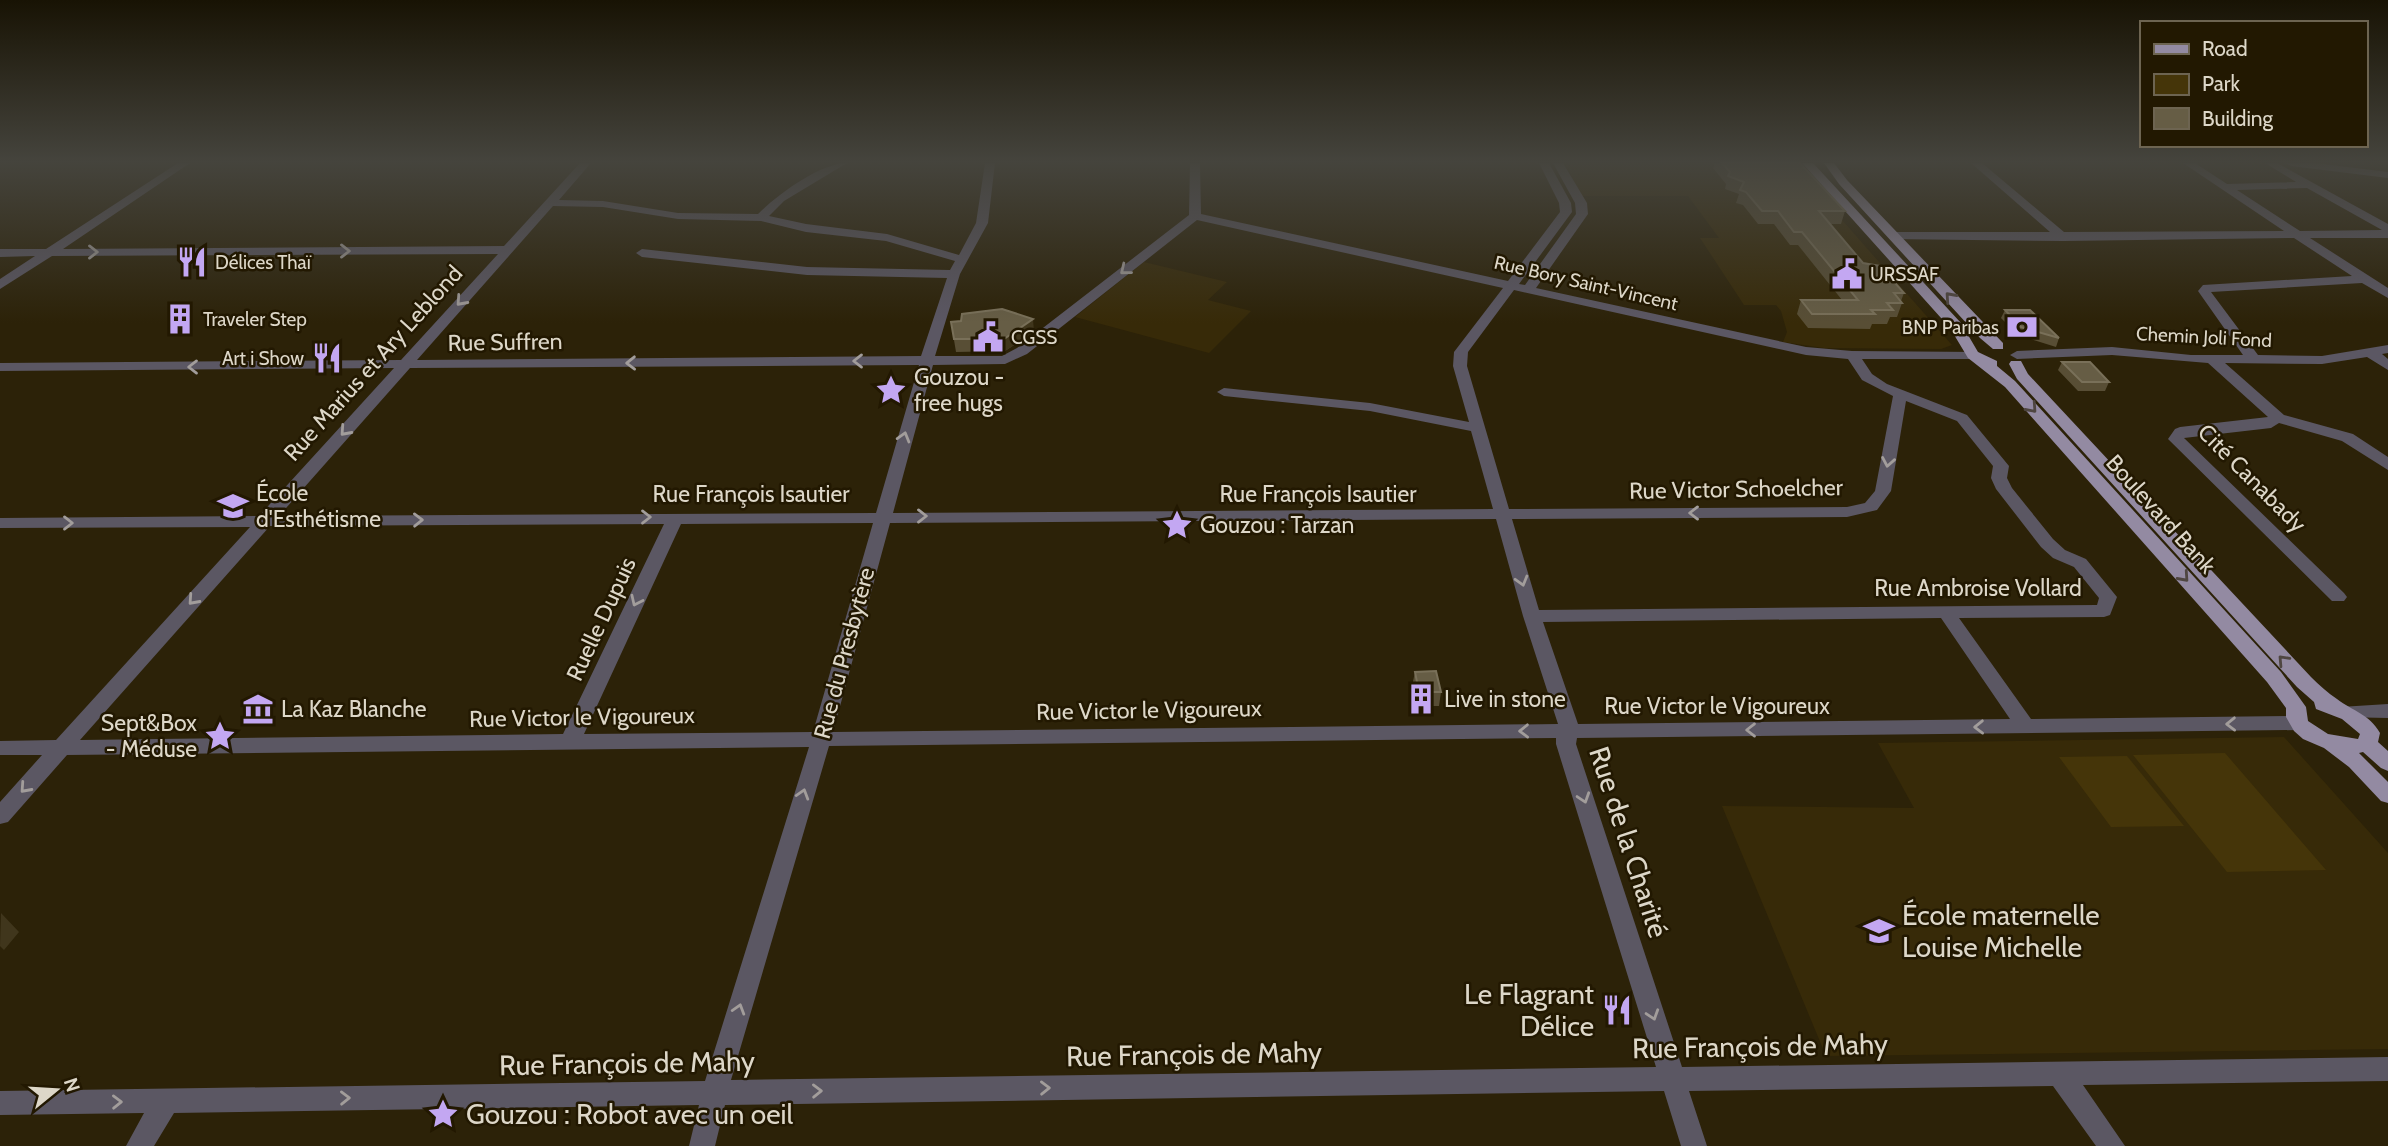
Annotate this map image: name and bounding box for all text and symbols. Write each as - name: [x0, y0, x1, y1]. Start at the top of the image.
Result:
- legend: [2140, 21, 2367, 147]
- text: Road: [2202, 36, 2248, 61]
- text: Park: [2202, 71, 2240, 96]
- text: Building: [2202, 106, 2274, 131]
- one-way arrow: [340, 243, 350, 259]
- one-way arrow: [88, 244, 98, 260]
- restaurant icon: Délices Thaï: [175, 245, 209, 279]
- place label: Délices Thaï: [215, 251, 312, 274]
- street label: Rue Bory Saint-Vincent: [1492, 251, 1681, 315]
- public building icon: URSSAF: [1830, 257, 1864, 291]
- street label: Rue Marius et Ary Leblond: [278, 259, 468, 467]
- one-way arrow: [1121, 262, 1134, 274]
- place label: URSSAF: [1870, 263, 1939, 286]
- one-way arrow: [1946, 292, 1958, 305]
- one-way arrow: [457, 293, 470, 306]
- building icon: Traveler Step: [163, 302, 197, 336]
- place label: Traveler Step: [203, 308, 307, 331]
- bank icon: BNP Paribas: [2005, 310, 2039, 344]
- place label: BNP Paribas: [1902, 316, 1999, 339]
- public building icon: CGSS: [971, 320, 1005, 354]
- street label: Chemin Joli Fond: [2136, 322, 2272, 352]
- place label: CGSS: [1011, 326, 1057, 349]
- street label: Rue Suffren: [447, 327, 563, 357]
- restaurant icon: Art i Show: [310, 341, 344, 375]
- place label: Art i Show: [222, 347, 304, 370]
- one-way arrow: [853, 353, 863, 369]
- one-way arrow: [625, 355, 636, 371]
- one-way arrow: [187, 359, 198, 375]
- place label: Gouzou - free hugs: [914, 363, 1004, 417]
- place icon: Gouzou - free hugs: [874, 373, 908, 407]
- one-way arrow: [2023, 400, 2036, 413]
- street label: Cité Canabady: [2192, 418, 2312, 538]
- one-way arrow: [341, 422, 353, 435]
- one-way arrow: [896, 431, 911, 443]
- street label: Boulevard Bank: [2100, 449, 2222, 580]
- one-way arrow: [1881, 456, 1896, 468]
- street label: Rue Victor Schoelcher: [1629, 473, 1844, 505]
- place label: École d'Esthétisme: [256, 478, 381, 533]
- street label: Rue François Isautier: [652, 480, 850, 508]
- street label: Rue François Isautier: [1219, 480, 1417, 508]
- school or university icon: École d'Esthétisme: [216, 489, 250, 523]
- one-way arrow: [1688, 505, 1698, 521]
- one-way arrow: [917, 508, 928, 524]
- place icon: Gouzou : Tarzan: [1160, 508, 1194, 542]
- one-way arrow: [640, 510, 651, 525]
- place label: Gouzou : Tarzan: [1200, 511, 1354, 539]
- one-way arrow: [413, 512, 424, 528]
- one-way arrow: [63, 515, 74, 531]
- street label: Ruelle Dupuis: [560, 553, 642, 685]
- street label: Rue du Presbytère: [808, 564, 880, 742]
- one-way arrow: [2176, 569, 2188, 582]
- street label: Rue Ambroise Vollard: [1874, 574, 2082, 602]
- one-way arrow: [1513, 575, 1528, 587]
- one-way arrow: [189, 592, 202, 605]
- one-way arrow: [630, 594, 644, 606]
- one-way arrow: [2278, 655, 2291, 668]
- building icon: Live in stone: [1404, 682, 1438, 716]
- place label: Live in stone: [1444, 685, 1566, 713]
- museum icon: La Kaz Blanche: [241, 692, 275, 726]
- street label: Rue Victor le Vigoureux: [1604, 692, 1830, 720]
- street label: Rue Victor le Vigoureux: [1036, 694, 1262, 726]
- place label: La Kaz Blanche: [281, 695, 427, 723]
- street label: Rue Victor le Vigoureux: [469, 701, 695, 733]
- place label: Sept&Box - Méduse: [101, 709, 197, 763]
- one-way arrow: [2225, 716, 2236, 732]
- place icon: Sept&Box - Méduse: [203, 719, 237, 753]
- one-way arrow: [1973, 719, 1984, 735]
- one-way arrow: [1746, 722, 1756, 738]
- one-way arrow: [1518, 723, 1529, 739]
- street label: Rue de la Charité: [1582, 742, 1676, 942]
- one-way arrow: [21, 780, 33, 793]
- one-way arrow: [795, 788, 810, 800]
- one-way arrow: [1575, 792, 1590, 804]
- place label: École maternelle Louise Michelle: [1902, 898, 2100, 964]
- school or university icon: École maternelle Louise Michelle: [1862, 914, 1896, 948]
- place label: Le Flagrant Délice: [1464, 977, 1594, 1043]
- restaurant icon: Le Flagrant Délice: [1600, 993, 1634, 1027]
- one-way arrow: [730, 1003, 745, 1015]
- one-way arrow: [1644, 1008, 1659, 1020]
- street label: Rue François de Mahy: [1632, 1027, 1888, 1065]
- street label: Rue François de Mahy: [1066, 1035, 1322, 1073]
- street label: Rue François de Mahy: [499, 1044, 755, 1082]
- north arrow: [21, 1055, 91, 1125]
- text: N: [59, 1075, 85, 1095]
- one-way arrow: [1040, 1080, 1050, 1096]
- one-way arrow: [812, 1084, 823, 1099]
- one-way arrow: [340, 1090, 350, 1106]
- one-way arrow: [112, 1094, 123, 1109]
- place icon: Gouzou : Robot avec un oeil: [426, 1097, 460, 1131]
- place label: Gouzou : Robot avec un oeil: [466, 1097, 793, 1131]

